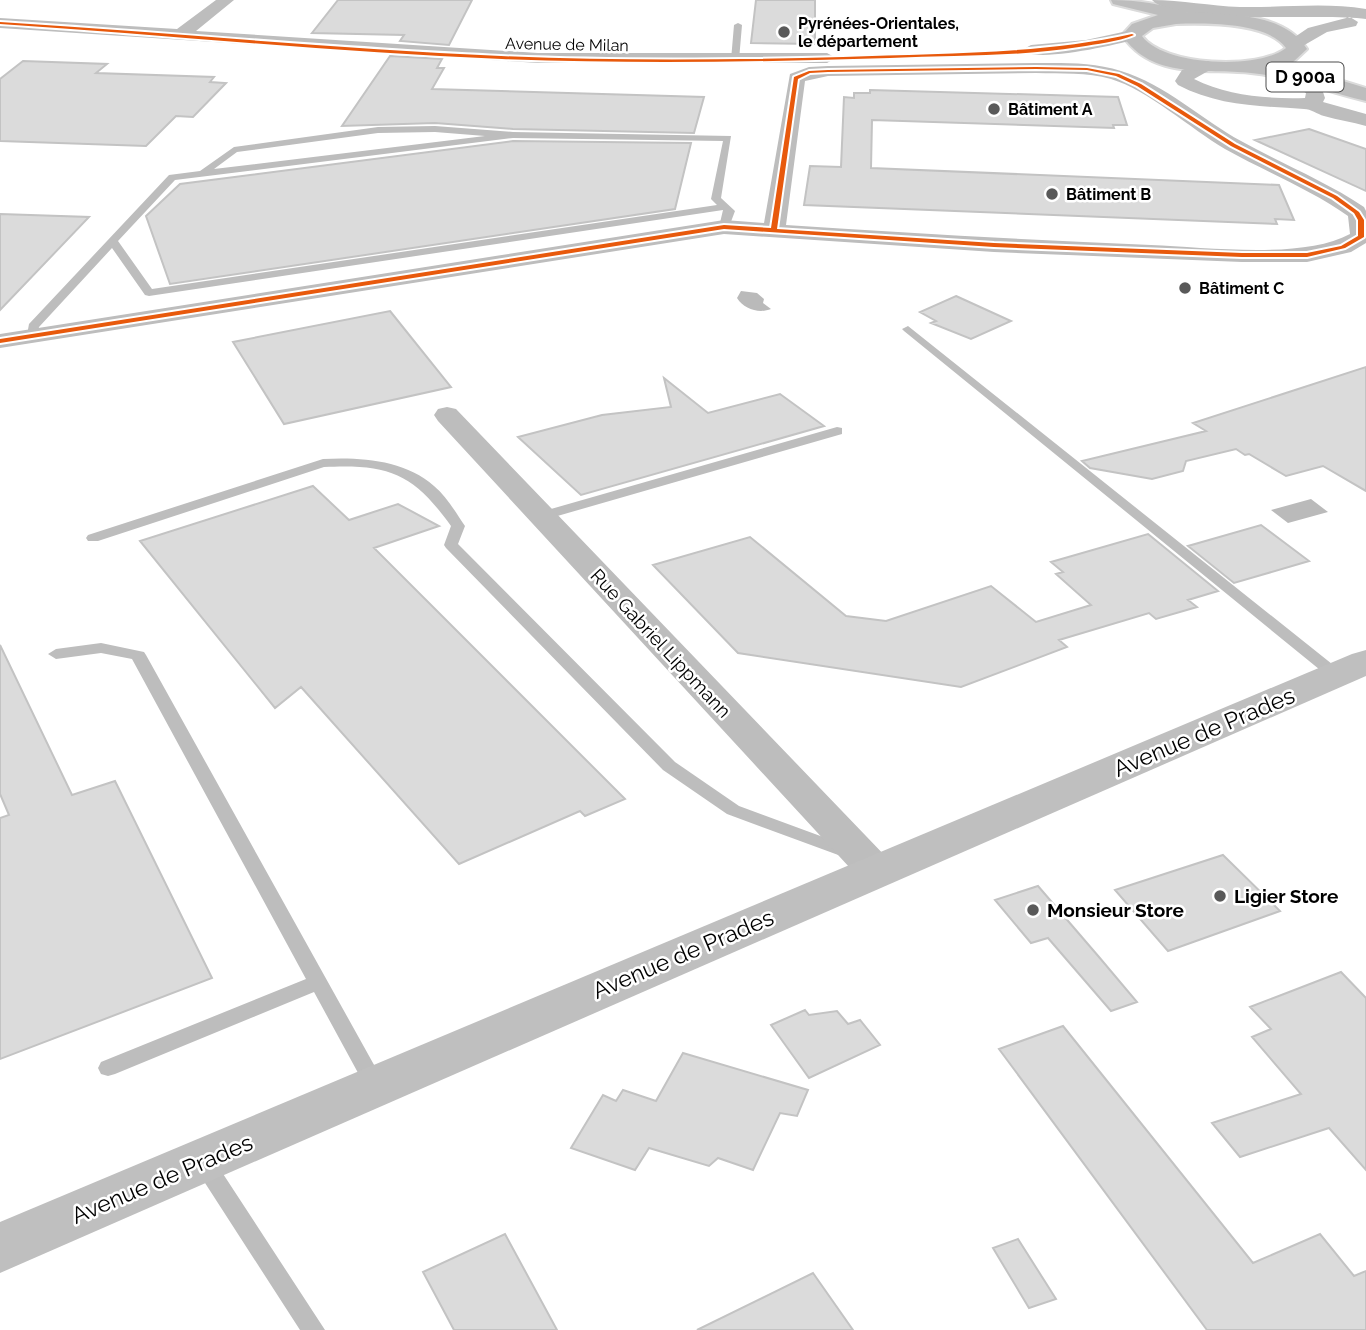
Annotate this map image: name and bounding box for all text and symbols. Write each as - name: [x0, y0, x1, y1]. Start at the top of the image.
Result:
- place label: Pyrénées-Orientales, le département: [798, 14, 959, 51]
- marker: Pyrénées-Orientales, le département: [776, 24, 792, 40]
- street label: Avenue de Milan: [505, 34, 629, 55]
- road number: D 900a: [1266, 62, 1344, 92]
- place label: Bâtiment A: [1008, 100, 1093, 119]
- marker: Bâtiment A: [986, 101, 1002, 117]
- place label: Bâtiment B: [1066, 185, 1151, 204]
- marker: Bâtiment B: [1044, 186, 1060, 202]
- place label: Bâtiment C: [1199, 279, 1284, 298]
- marker: Bâtiment C: [1177, 280, 1193, 296]
- street label: Rue Gabriel Lippmann: [586, 564, 736, 722]
- street label: Avenue de Prades: [1109, 681, 1298, 782]
- place label: Ligier Store: [1234, 885, 1338, 907]
- marker: Ligier Store: [1212, 888, 1228, 904]
- place label: Monsieur Store: [1047, 899, 1184, 921]
- marker: Monsieur Store: [1025, 902, 1041, 918]
- street label: Avenue de Prades: [588, 903, 777, 1004]
- street label: Avenue de Prades: [67, 1128, 256, 1229]

